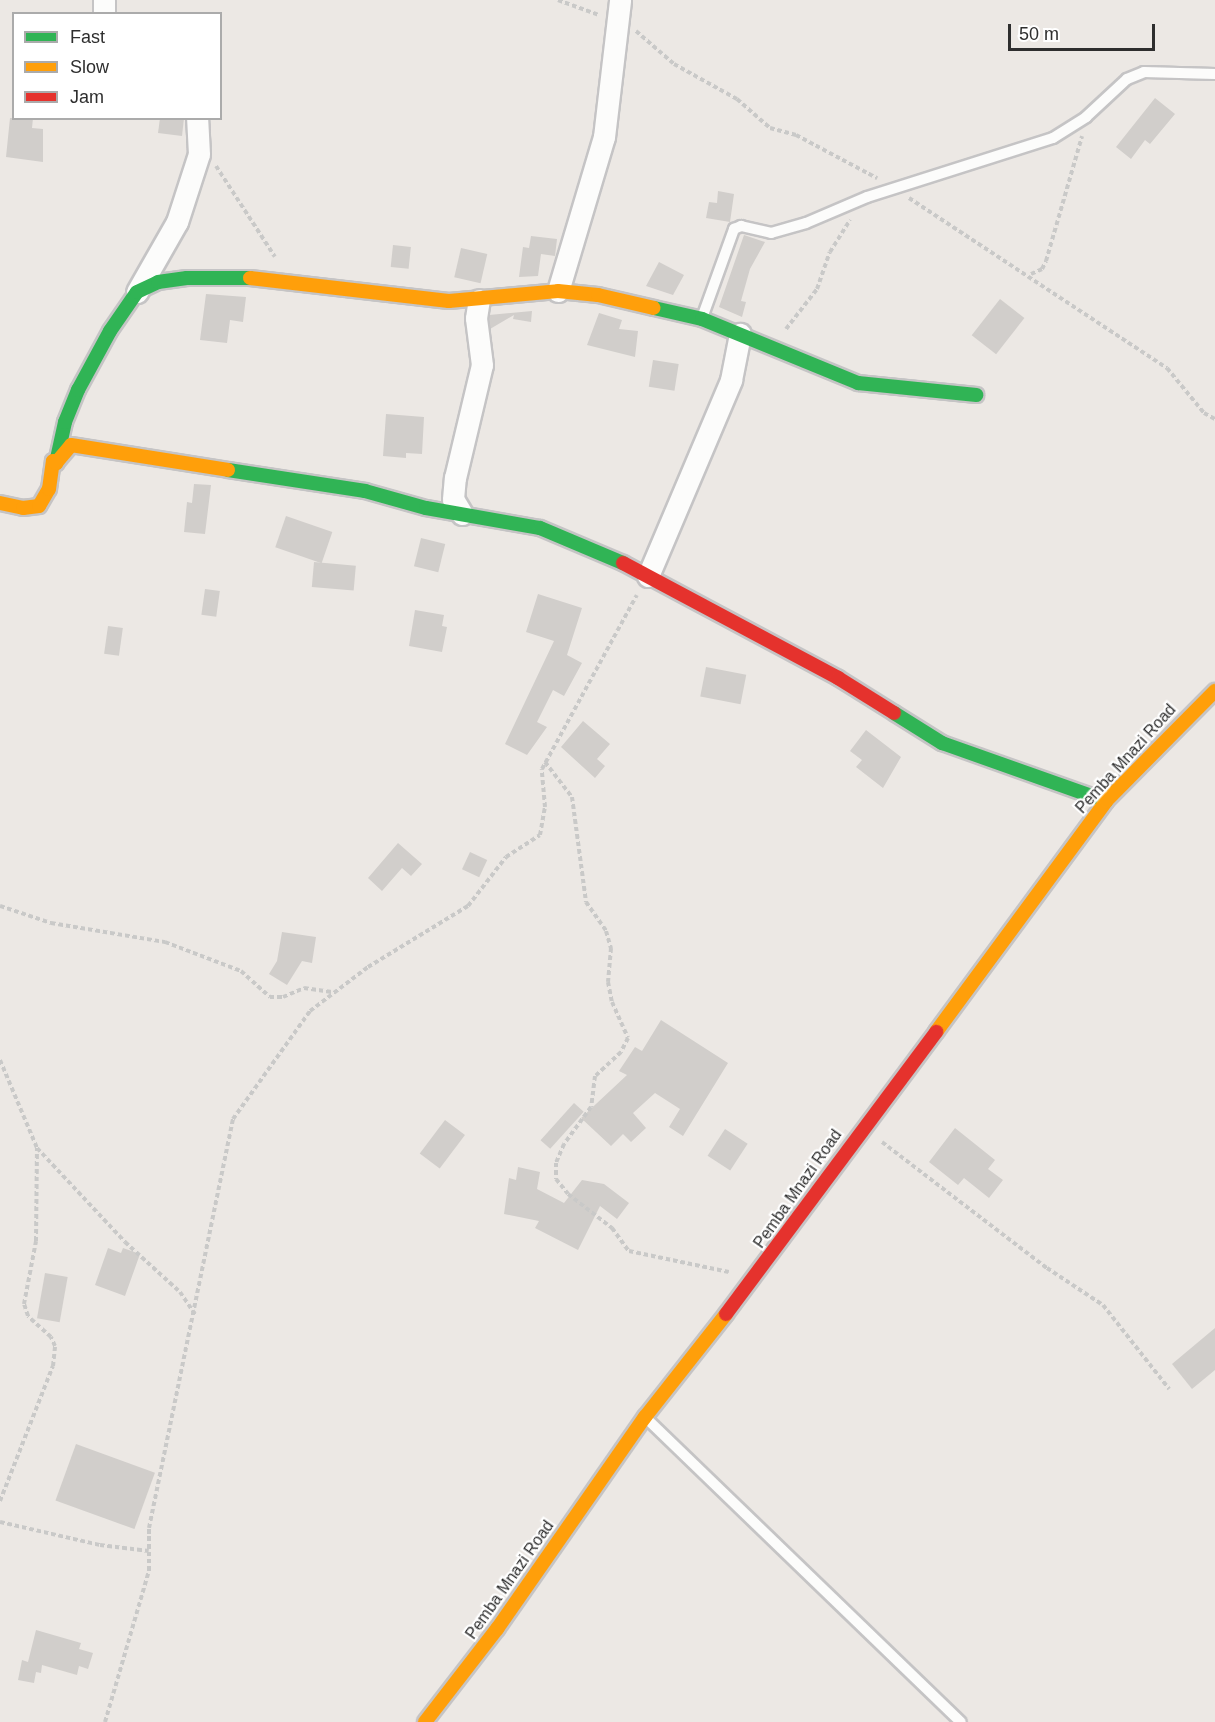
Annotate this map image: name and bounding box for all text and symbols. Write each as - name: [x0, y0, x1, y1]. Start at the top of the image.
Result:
- legend: [12, 12, 222, 120]
- scale bar: [1011, 12, 1158, 50]
- text: 50 m: [1019, 24, 1059, 44]
- text: Fast: [70, 27, 105, 47]
- text: Slow: [70, 57, 109, 77]
- text: Jam: [70, 87, 104, 107]
- street label: Pemba Mnazi Road: [1072, 700, 1180, 818]
- street label: Pemba Mnazi Road: [750, 1126, 846, 1252]
- street label: Pemba Mnazi Road: [462, 1517, 558, 1643]

